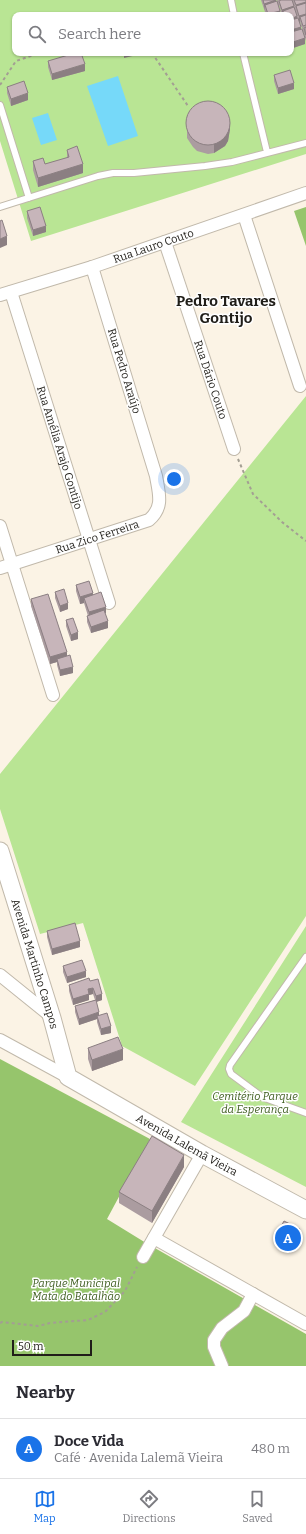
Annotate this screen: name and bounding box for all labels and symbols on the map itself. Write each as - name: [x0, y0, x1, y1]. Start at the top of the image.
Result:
- street label: Rua Lauro Couto: [111, 226, 195, 266]
- district label: Pedro Tavares Gontijo: [176, 292, 276, 327]
- street label: Rua Pedro Araújo: [105, 327, 143, 415]
- street label: Rua Dário Couto: [192, 338, 230, 421]
- street label: Rua Amélia Arajo Gontijo: [34, 384, 85, 511]
- your location: [164, 469, 184, 489]
- street label: Rua Zico Ferreira: [54, 517, 140, 556]
- street label: Avenida Martinho Campos: [9, 897, 61, 1030]
- park label: Cemitério Parque da Esperança: [212, 1090, 298, 1116]
- street label: Avenida Lalemã Vieira: [134, 1111, 240, 1178]
- pin: A: [275, 1223, 301, 1253]
- park label: Parque Municipal Mata do Batalhão: [32, 1277, 120, 1303]
- scale bar: [12, 1338, 92, 1357]

